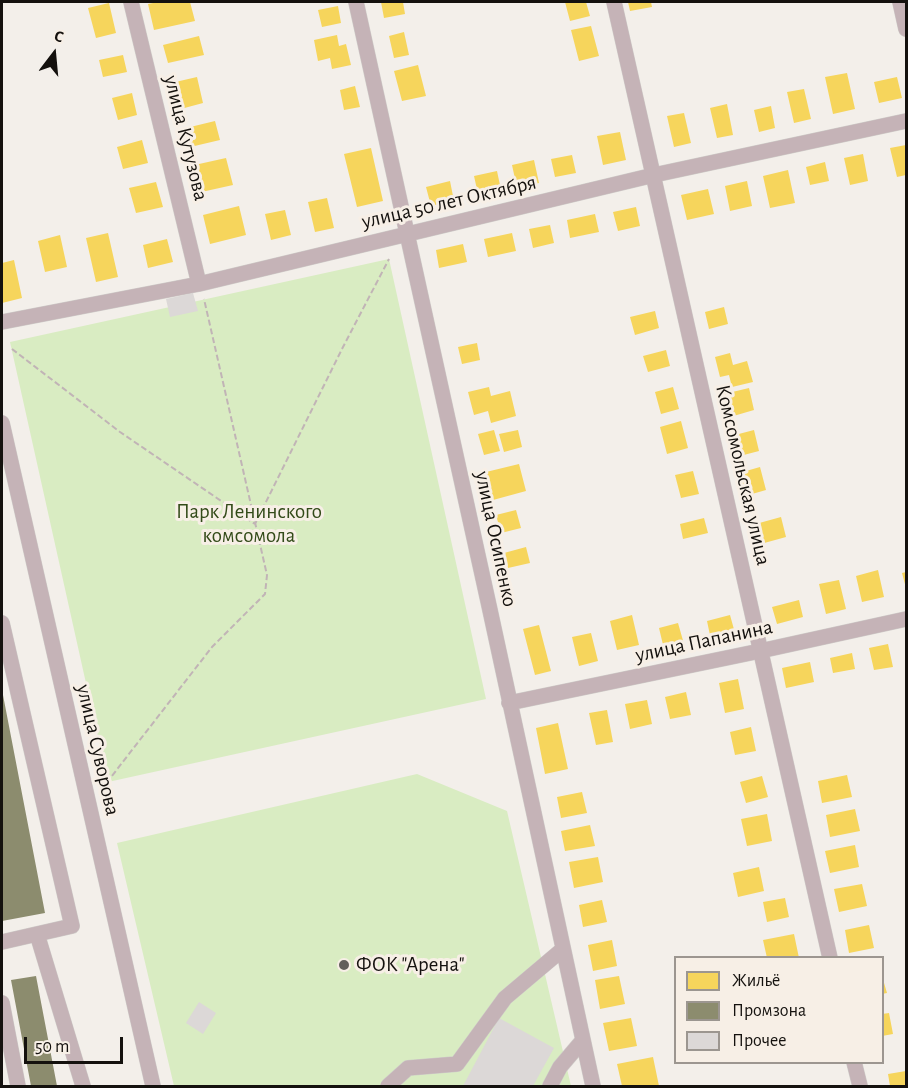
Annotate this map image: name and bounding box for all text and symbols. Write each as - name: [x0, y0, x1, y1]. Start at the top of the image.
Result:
- north arrow: [24, 24, 84, 84]
- text: С: [52, 28, 65, 46]
- street label: улица Кутузова: [158, 73, 214, 203]
- street label: улица 50 лет Октября: [359, 170, 539, 234]
- street label: Комсомольская улица: [710, 382, 776, 568]
- street label: улица Осипенко: [469, 469, 523, 609]
- park label: Парк Ленинского комсомола: [176, 499, 322, 549]
- street label: улица Папанина: [633, 614, 775, 668]
- street label: улица Суворова: [71, 682, 125, 818]
- place label: ФОК "Арена": [356, 952, 465, 978]
- legend: [674, 956, 884, 1064]
- marker: ФОК "Арена": [337, 958, 351, 972]
- text: Жильё: [732, 972, 780, 990]
- text: Промзона: [732, 1002, 806, 1020]
- scale bar: [27, 1025, 126, 1063]
- text: Прочее: [732, 1032, 787, 1050]
- text: 50 m: [35, 1038, 69, 1056]

